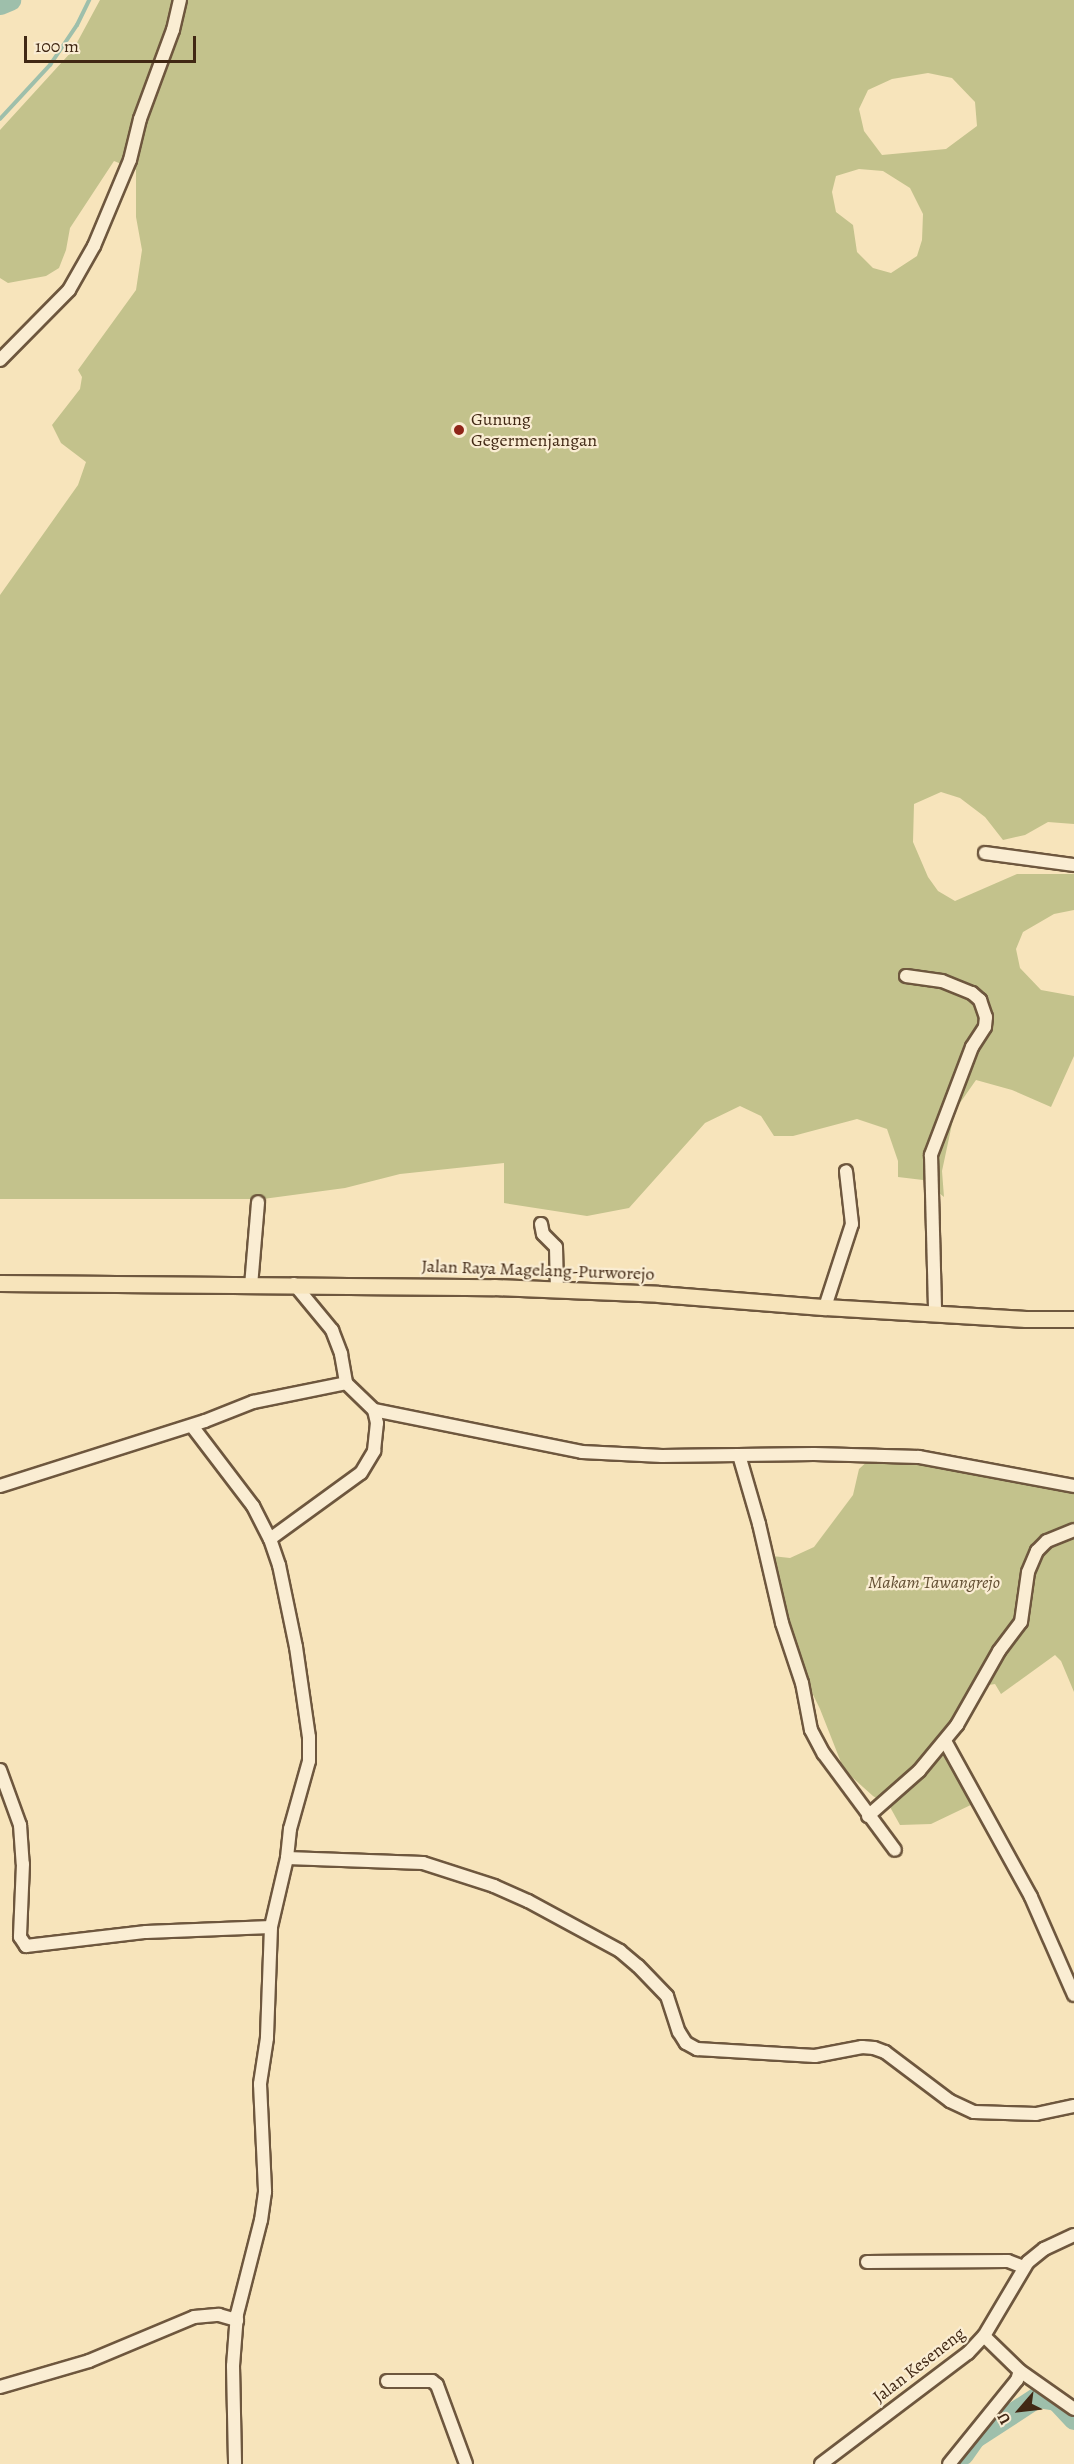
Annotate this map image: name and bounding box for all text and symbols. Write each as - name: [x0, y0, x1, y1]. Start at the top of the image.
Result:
- scale bar: [27, 24, 200, 62]
- text: 100 m: [35, 34, 79, 58]
- place label: Gunung Gegermenjangan: [471, 409, 597, 452]
- marker: Gunung Gegermenjangan: [452, 423, 466, 437]
- street label: Jalan Raya Magelang-Purworejo: [421, 1255, 655, 1285]
- park label: Makam Tawangrejo: [868, 1571, 1000, 1593]
- street label: Jalan Keseneng: [869, 2322, 969, 2408]
- north arrow: [990, 2380, 1050, 2440]
- text: U: [992, 2409, 1016, 2428]

